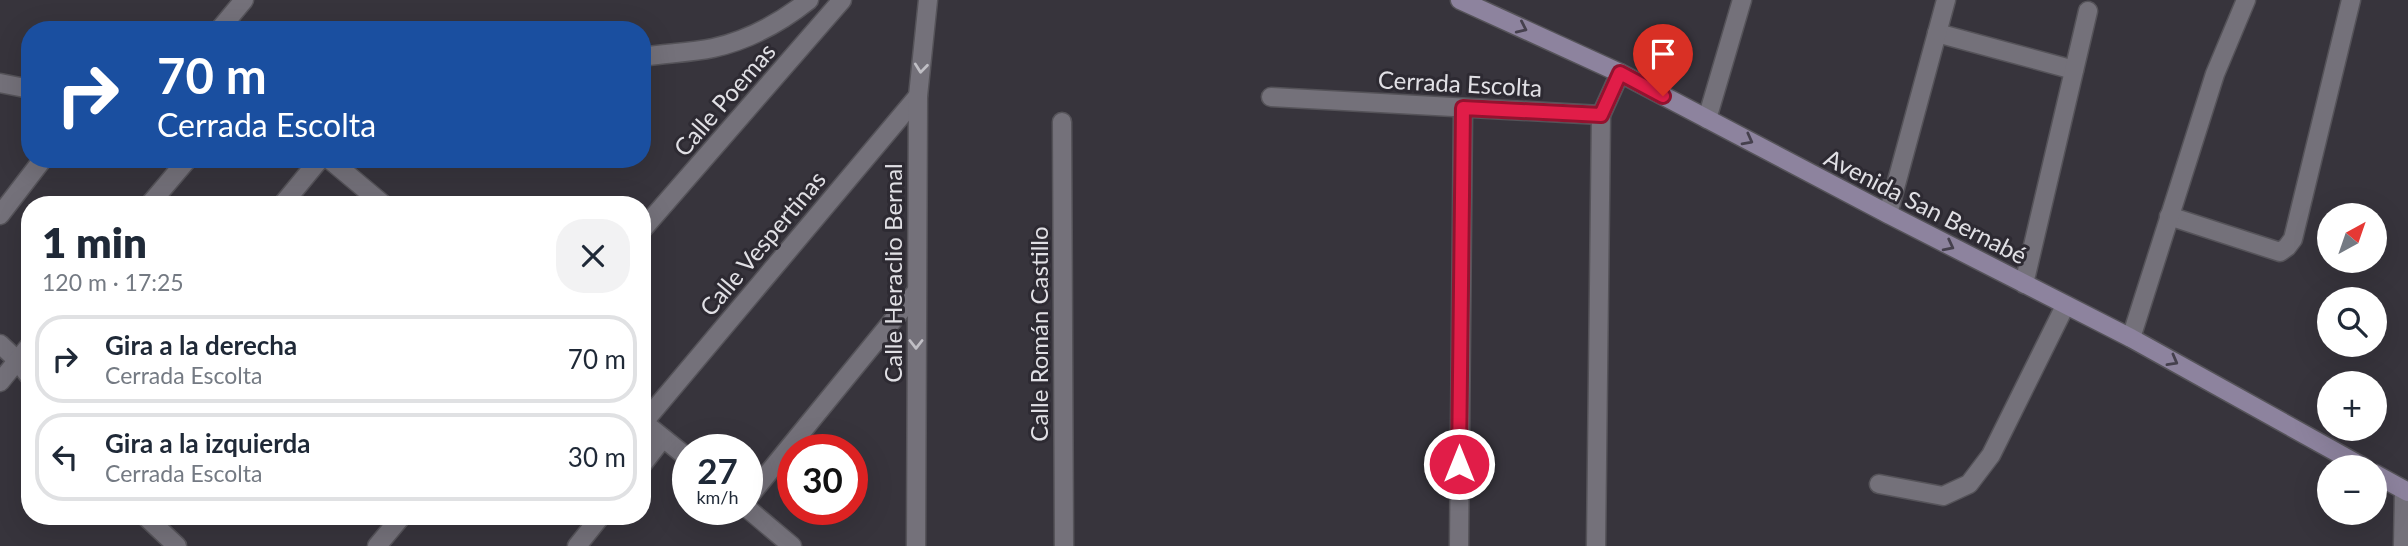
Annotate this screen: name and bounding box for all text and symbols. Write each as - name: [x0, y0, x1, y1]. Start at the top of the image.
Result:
- one-way arrow: [1515, 20, 1527, 34]
- pin: [1633, 24, 1693, 96]
- icon: arrive: [1644, 35, 1682, 73]
- street label: Calle Poemas: [667, 37, 781, 161]
- text: 70 m: [157, 46, 267, 104]
- icon: right: [42, 49, 133, 140]
- one-way arrow: [914, 63, 929, 74]
- street label: Cerrada Escolta: [1377, 64, 1543, 102]
- text: Cerrada Escolta: [157, 105, 376, 144]
- one-way arrow: [1740, 132, 1753, 145]
- street label: Avenida San Bernabé: [1820, 142, 2032, 270]
- street label: Calle Heraclio Bernal: [878, 163, 907, 383]
- street label: Calle Vespertinas: [693, 165, 831, 321]
- north arrow: [2317, 203, 2387, 273]
- map controls: [2317, 203, 2387, 525]
- text: 1 min: [42, 217, 147, 267]
- button: close: [556, 219, 630, 293]
- street label: Calle Román Castillo: [1024, 226, 1053, 442]
- one-way arrow: [1942, 237, 1954, 251]
- text: 120 m · 17:25: [42, 268, 184, 296]
- button: search: [2317, 287, 2387, 357]
- text: Gira a la derecha: [105, 329, 297, 361]
- icon: right: [46, 340, 84, 378]
- one-way arrow: [908, 340, 924, 350]
- text: 70 m: [568, 343, 626, 375]
- one-way arrow: [2166, 353, 2178, 366]
- text: Cerrada Escolta: [105, 361, 262, 389]
- button: +: [2317, 371, 2387, 441]
- text: Gira a la izquierda: [105, 427, 311, 459]
- position arrow: [1422, 427, 1496, 501]
- speed limit sign: 30: [777, 434, 868, 525]
- icon: left: [46, 438, 84, 476]
- text: 30 m: [568, 441, 626, 473]
- text: 27: [697, 449, 738, 491]
- button: −: [2317, 455, 2387, 525]
- text: Cerrada Escolta: [105, 459, 262, 487]
- text: km/h: [696, 486, 739, 508]

